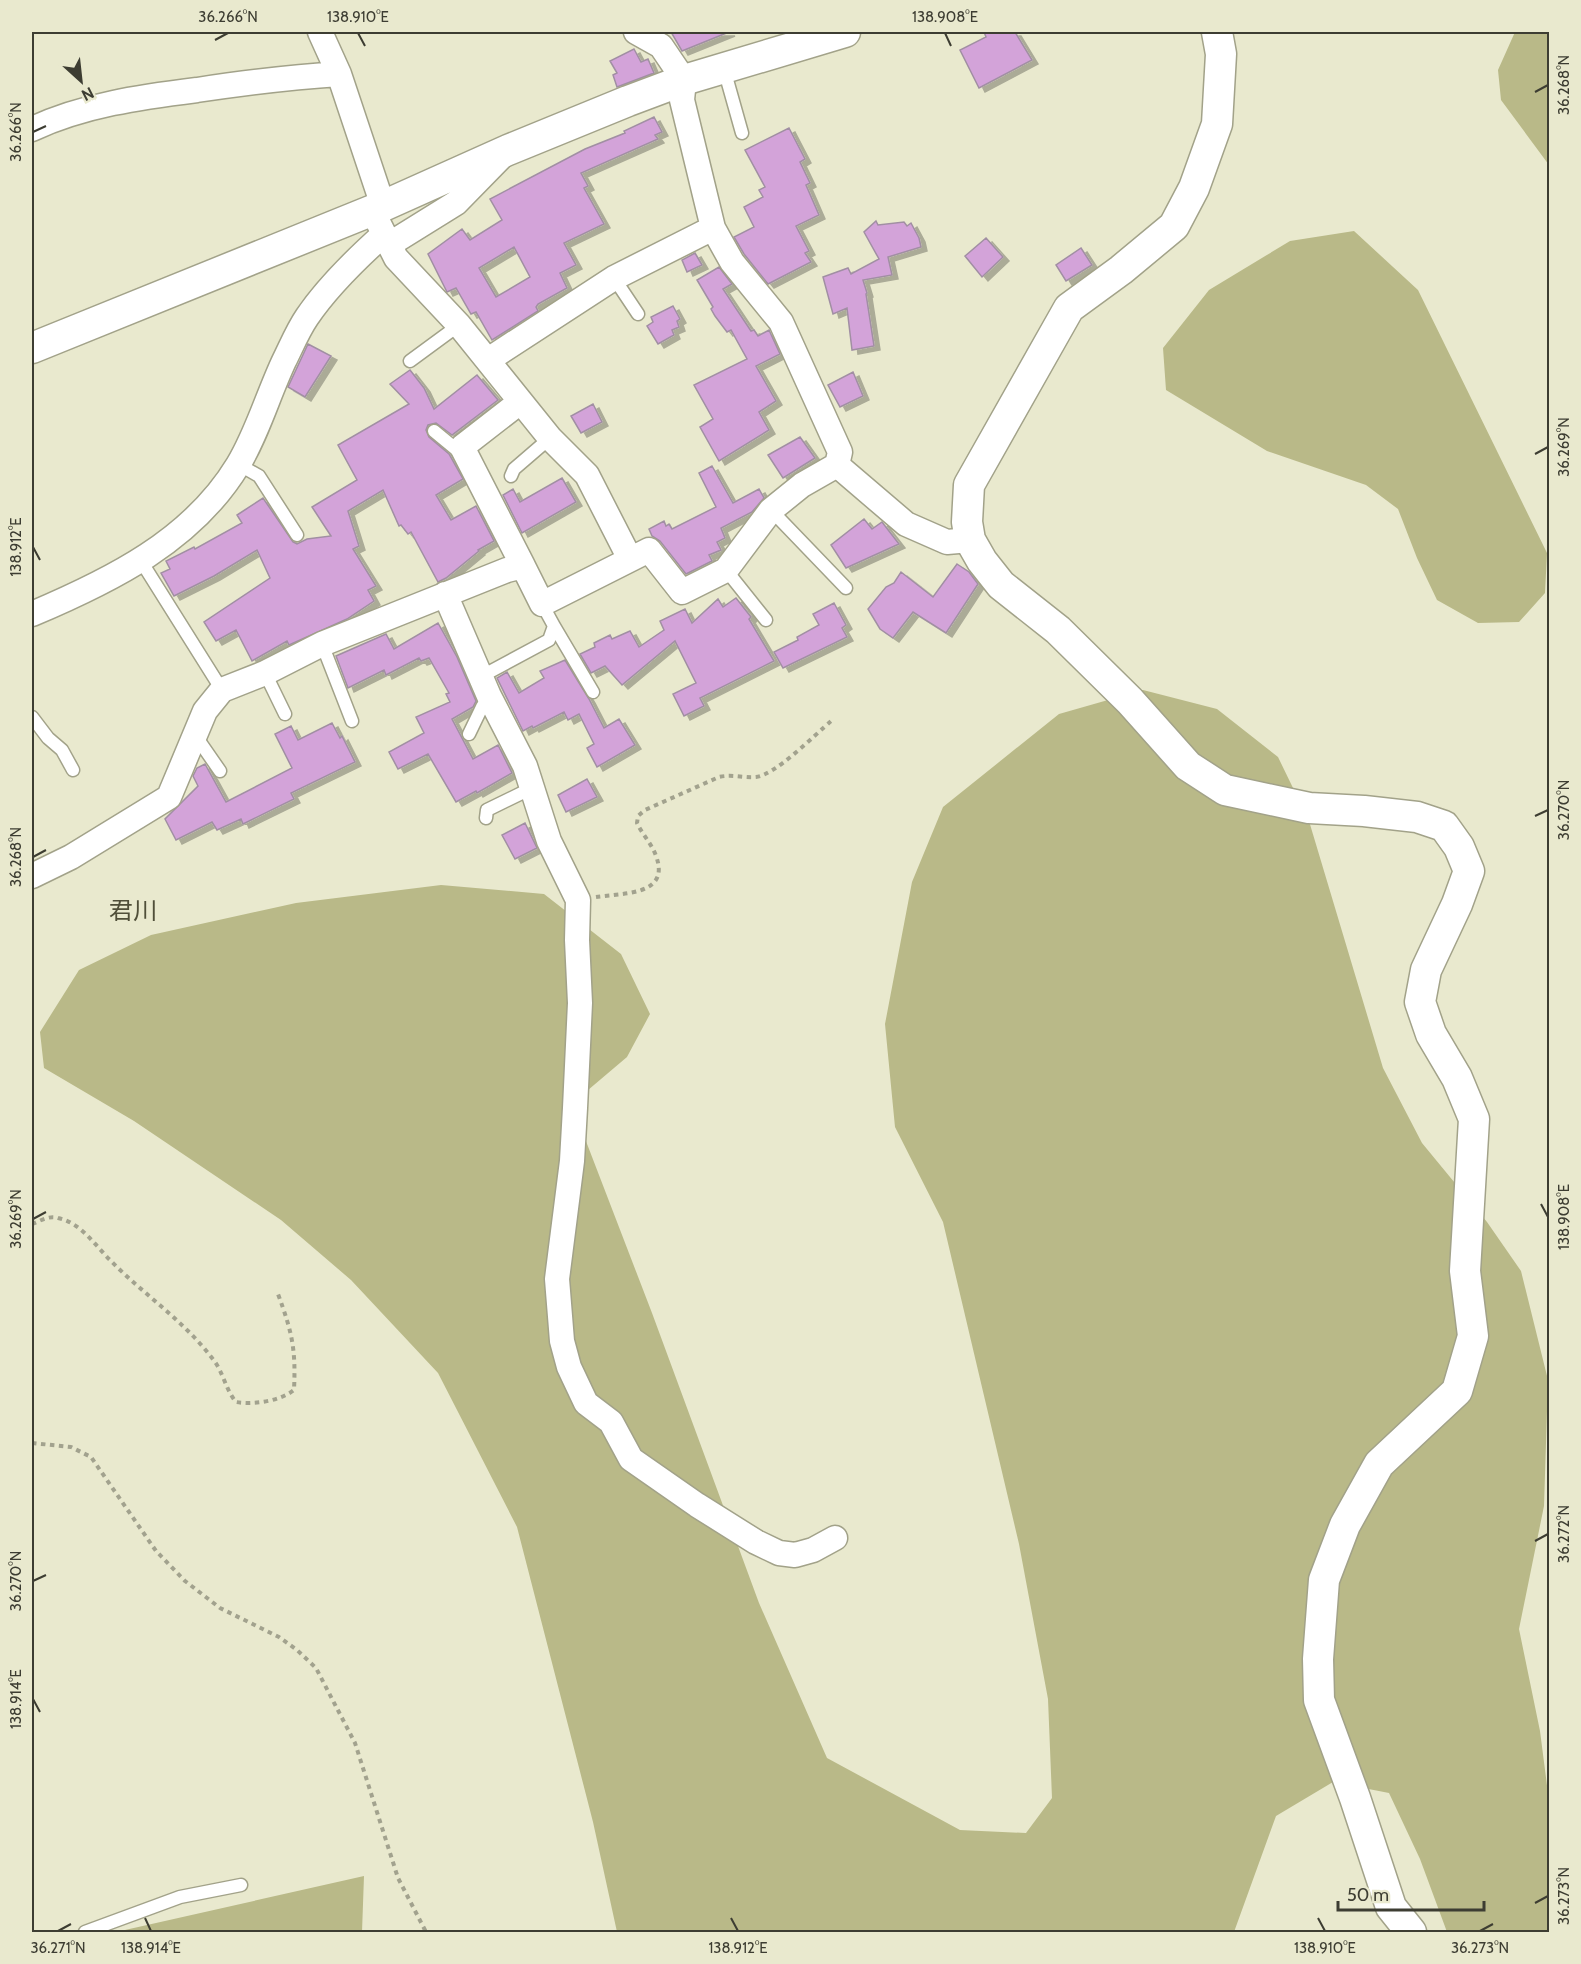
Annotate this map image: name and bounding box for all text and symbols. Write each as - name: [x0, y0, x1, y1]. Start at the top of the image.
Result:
- text: 36.266°N: [198, 8, 258, 26]
- text: 138.910°E: [327, 8, 389, 26]
- text: 138.908°E: [912, 8, 978, 26]
- north arrow: [51, 51, 111, 111]
- text: 36.268°N: [1555, 55, 1573, 115]
- text: N: [78, 83, 97, 105]
- text: 36.266°N: [7, 102, 25, 162]
- text: 36.269°N: [1555, 417, 1573, 477]
- text: 138.912°E: [7, 517, 25, 577]
- text: 36.270°N: [1555, 780, 1573, 840]
- text: 36.268°N: [7, 827, 25, 887]
- district label: 君川: [109, 896, 157, 925]
- text: 138.908°E: [1555, 1184, 1573, 1250]
- text: 36.269°N: [7, 1189, 25, 1249]
- text: 36.272°N: [1555, 1505, 1573, 1563]
- text: 36.270°N: [7, 1551, 25, 1611]
- text: 138.914°E: [7, 1669, 25, 1729]
- text: 36.273°N: [1555, 1867, 1573, 1925]
- scale bar: [1338, 1874, 1484, 1912]
- text: 50 m: [1347, 1884, 1389, 1906]
- text: 36.271°N: [31, 1939, 85, 1957]
- text: 138.914°E: [121, 1939, 181, 1957]
- text: 138.912°E: [708, 1939, 768, 1957]
- text: 138.910°E: [1294, 1939, 1356, 1957]
- text: 36.273°N: [1451, 1939, 1509, 1957]

